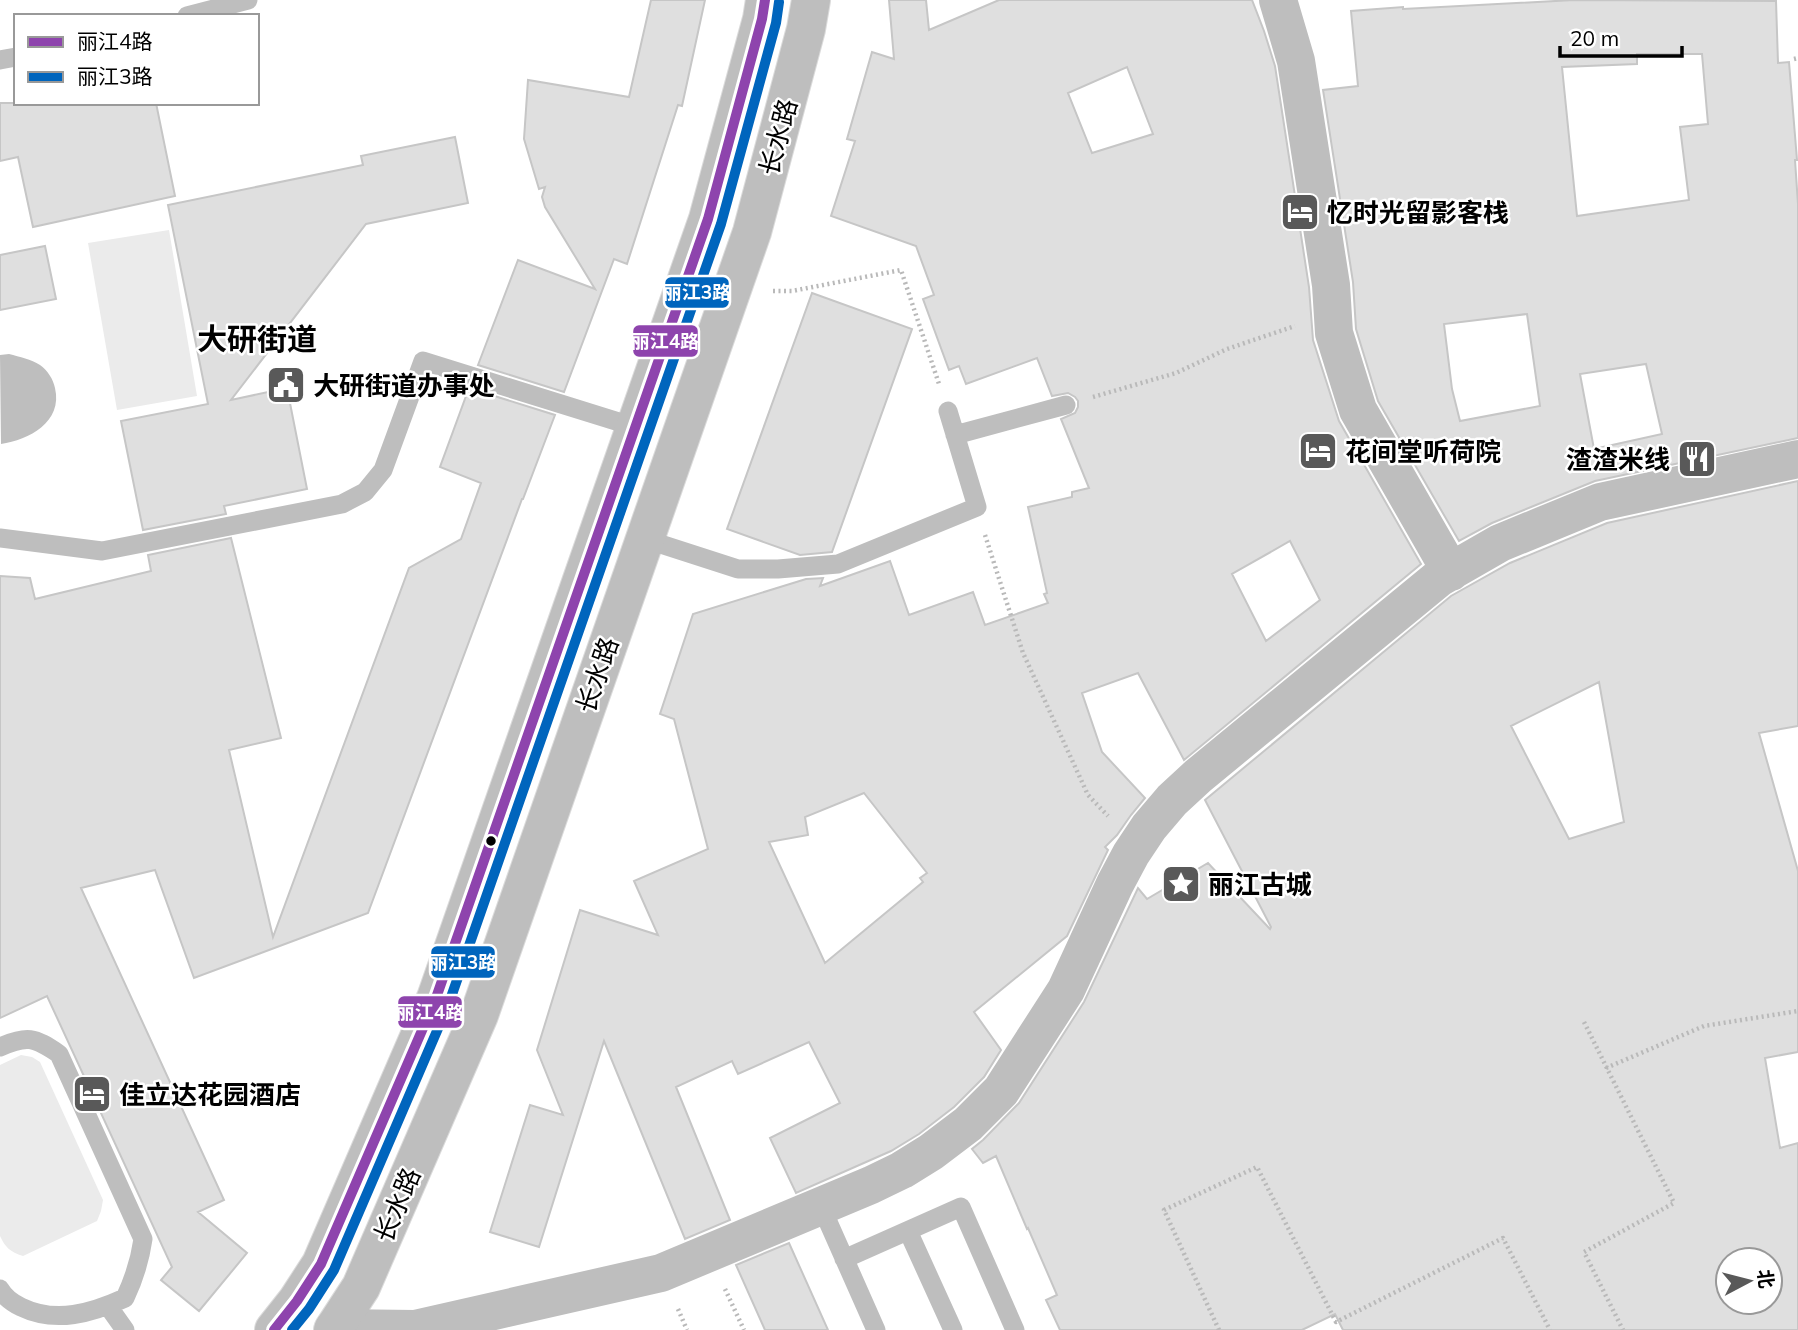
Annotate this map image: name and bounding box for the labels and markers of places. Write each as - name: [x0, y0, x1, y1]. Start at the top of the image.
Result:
- hotel icon: 忆时光留影客栈: [1279, 191, 1321, 233]
- place label: 忆时光留影客栈: [1327, 196, 1509, 229]
- public building icon: 大研街道办事处: [265, 364, 307, 406]
- place label: 大研街道办事处: [313, 369, 495, 402]
- hotel icon: 花间堂听荷院: [1297, 430, 1339, 472]
- place label: 花间堂听荷院: [1345, 435, 1501, 468]
- restaurant icon: 渣渣米线: [1676, 438, 1718, 480]
- place label: 渣渣米线: [1566, 443, 1670, 476]
- unlabelled marker: [484, 834, 498, 848]
- place icon: 丽江古城: [1160, 863, 1202, 905]
- place label: 丽江古城: [1208, 868, 1312, 901]
- hotel icon: 佳立达花园酒店: [71, 1073, 113, 1115]
- place label: 佳立达花园酒店: [119, 1078, 301, 1111]

